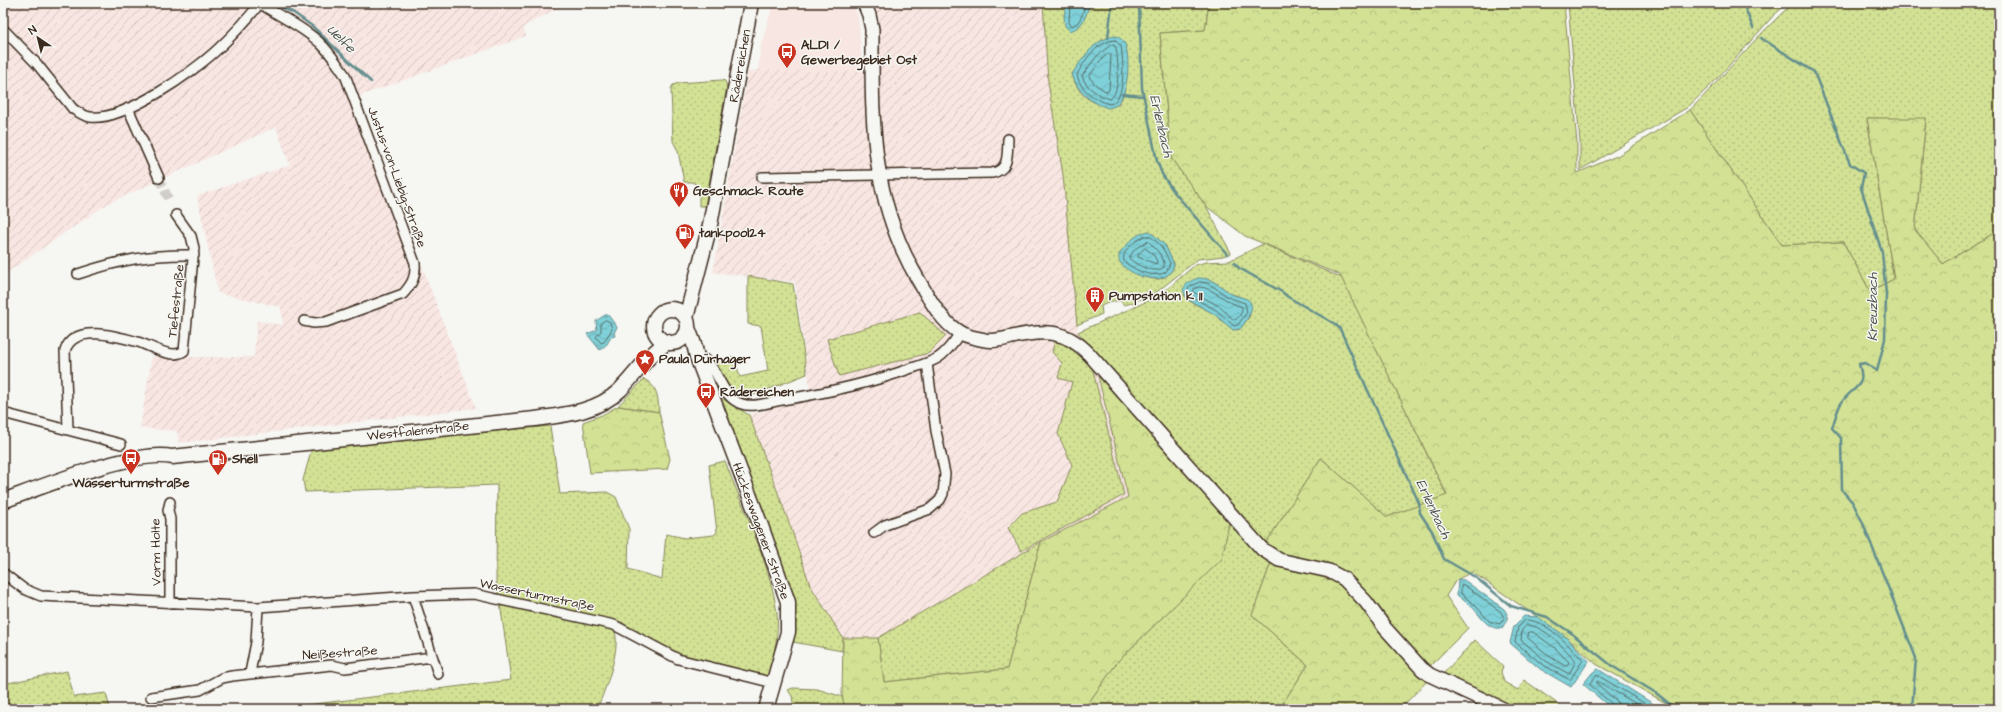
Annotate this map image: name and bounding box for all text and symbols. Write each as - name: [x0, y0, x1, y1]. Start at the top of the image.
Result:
- north arrow: [18, 18, 58, 58]
- water label: Uelfe: [322, 20, 361, 59]
- text: N: [25, 22, 40, 38]
- street label: Rädereichen: [725, 28, 755, 104]
- place label: ALDI / Gewerbegebiet Ost: [801, 36, 918, 71]
- bus stop icon: ALDI / Gewerbegebiet Ost: [776, 41, 798, 69]
- water label: Erlenbach: [1144, 93, 1178, 160]
- street label: Justus-von-Liebig-Straße: [362, 104, 431, 250]
- restaurant icon: Geschmack Route: [668, 180, 690, 208]
- place label: Geschmack Route: [693, 182, 804, 200]
- fuel station icon: tankpool24: [674, 222, 696, 250]
- place label: tankpool24: [698, 224, 766, 243]
- street label: Tiefestraße: [163, 263, 189, 339]
- water label: Kreuzbach: [1863, 272, 1883, 341]
- building icon: Pumpstation k 11: [1084, 285, 1106, 313]
- place label: Pumpstation k 11: [1109, 287, 1203, 306]
- place icon: Paula Dürhager: [634, 348, 656, 376]
- place label: Paula Dürhager: [659, 350, 751, 370]
- bus stop icon: Rädereichen: [695, 381, 717, 409]
- place label: Rädereichen: [720, 383, 794, 401]
- street label: Westfalenstraße: [366, 417, 470, 445]
- bus stop icon: Wasserturmstraße: [120, 447, 142, 475]
- fuel station icon: Shell: [207, 448, 229, 476]
- place label: Shell: [231, 450, 258, 468]
- street label: Hückeswagener Straße: [727, 460, 794, 602]
- place label: Wasserturmstraße: [71, 474, 190, 492]
- water label: Erlenbach: [1411, 476, 1456, 543]
- street label: Vorm Holte: [146, 518, 166, 586]
- street label: Wasserturmstraße: [478, 574, 596, 616]
- street label: Neißestraße: [302, 641, 378, 665]

